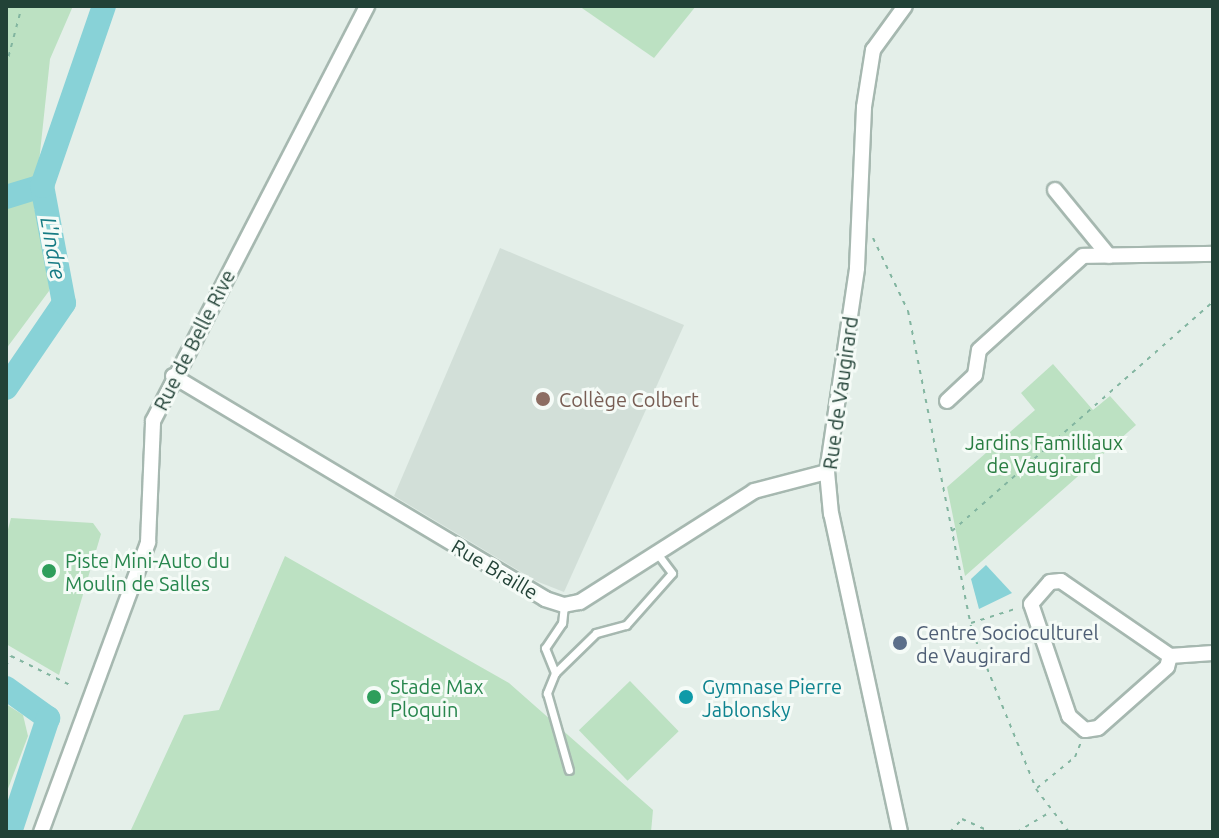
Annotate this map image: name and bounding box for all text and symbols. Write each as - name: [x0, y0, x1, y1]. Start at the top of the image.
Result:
- water label: L'Indre: [36, 215, 72, 281]
- street label: Rue de Belle Rive: [148, 266, 240, 414]
- street label: Rue de Vaugirard: [817, 315, 863, 471]
- place label: Collège Colbert: [559, 387, 699, 411]
- marker: Collège Colbert: [534, 390, 552, 408]
- park label: Jardins Familliaux de Vaugirard: [965, 431, 1123, 478]
- street label: Rue Braille: [447, 534, 543, 604]
- place label: Piste Mini-Auto du Moulin de Salles: [65, 548, 230, 595]
- marker: Piste Mini-Auto du Moulin de Salles: [40, 562, 58, 580]
- place label: Centre Socioculturel de Vaugirard: [916, 620, 1099, 667]
- marker: Centre Socioculturel de Vaugirard: [891, 634, 909, 652]
- place label: Stade Max Ploquin: [390, 674, 484, 721]
- place label: Gymnase Pierre Jablonsky: [702, 674, 842, 721]
- marker: Stade Max Ploquin: [365, 688, 383, 706]
- marker: Gymnase Pierre Jablonsky: [677, 688, 695, 706]

